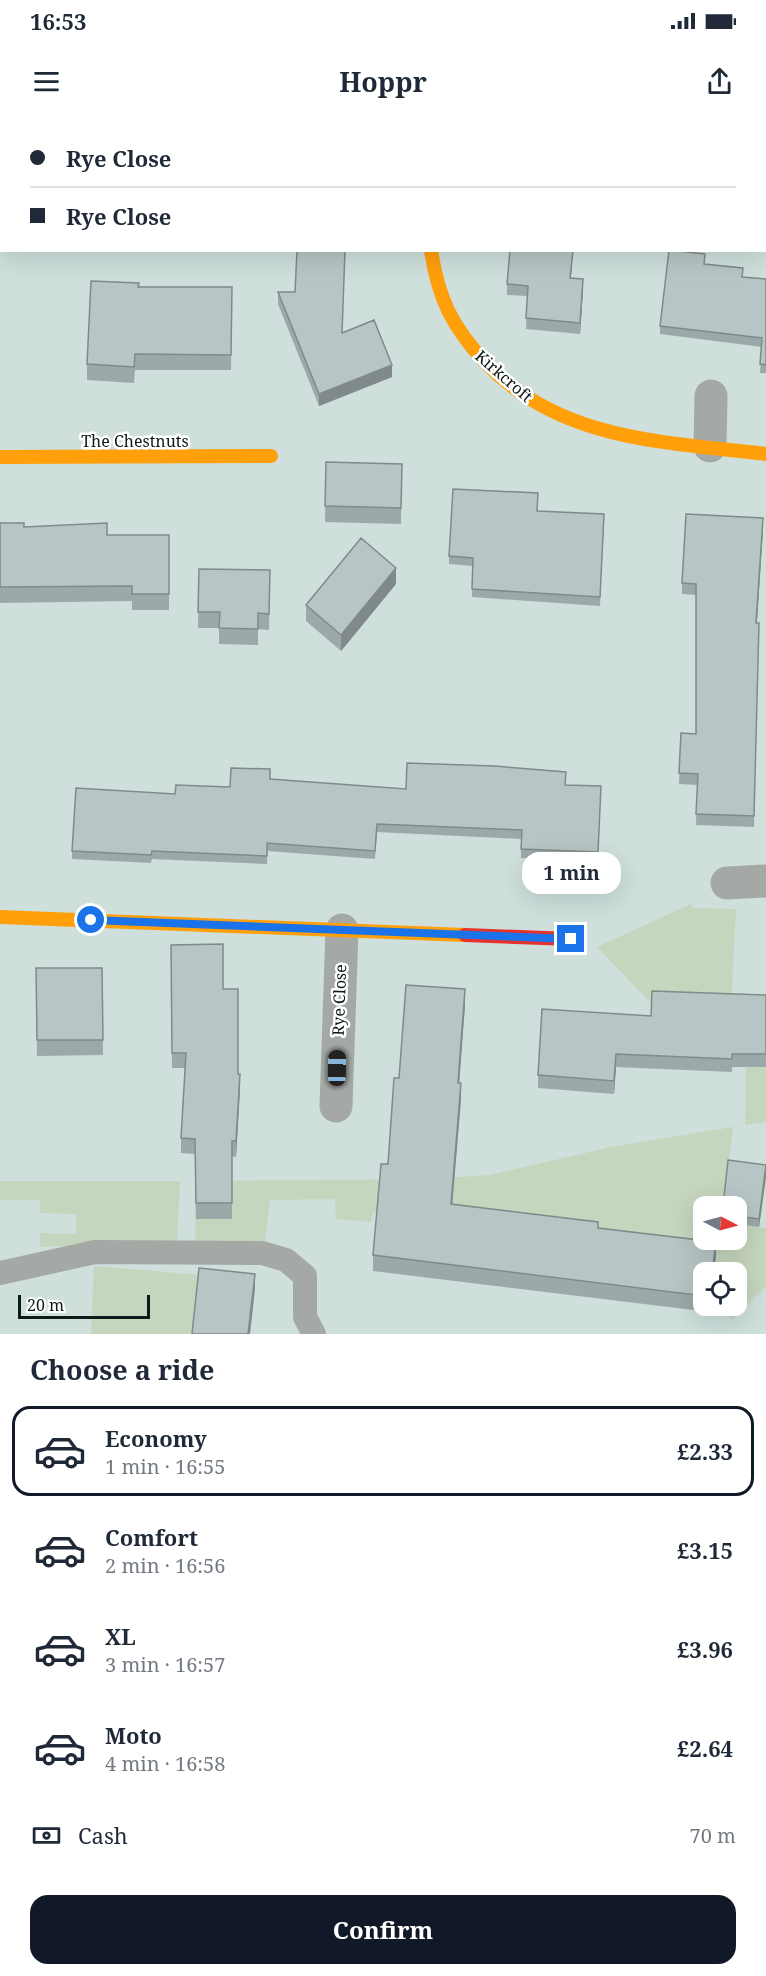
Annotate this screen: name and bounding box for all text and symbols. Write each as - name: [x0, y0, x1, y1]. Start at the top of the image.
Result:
- text: 16:53: [30, 6, 86, 36]
- text: Hoppr: [339, 63, 427, 100]
- icon: menu: [30, 65, 63, 98]
- icon: share: [703, 65, 736, 98]
- text: Rye Close: [66, 143, 171, 173]
- text: Rye Close: [66, 201, 171, 231]
- street label: Kirkcroft: [471, 345, 538, 407]
- street label: The Chestnuts: [81, 430, 189, 452]
- callout: 1 min: [522, 852, 620, 894]
- text: 1 min: [543, 859, 600, 886]
- route start: [77, 906, 104, 933]
- route end: [557, 925, 584, 952]
- street label: Rye Close: [327, 964, 351, 1036]
- car: [328, 1050, 346, 1086]
- north arrow: [693, 1196, 747, 1250]
- map controls: [693, 1196, 747, 1316]
- button: locate: [693, 1262, 747, 1316]
- scale bar: [18, 1292, 150, 1320]
- text: 20 m: [27, 1294, 64, 1316]
- text: Choose a ride: [30, 1351, 215, 1388]
- text: Economy: [105, 1423, 207, 1453]
- icon: car: [33, 1424, 87, 1478]
- text: £2.33: [677, 1436, 733, 1466]
- text: 1 min · 16:55: [105, 1453, 225, 1480]
- text: Comfort: [105, 1522, 198, 1552]
- icon: car: [33, 1523, 87, 1577]
- text: £3.15: [677, 1535, 733, 1565]
- text: 2 min · 16:56: [105, 1552, 225, 1579]
- text: XL: [105, 1621, 136, 1651]
- icon: car: [33, 1622, 87, 1676]
- text: £3.96: [677, 1634, 733, 1664]
- text: 3 min · 16:57: [105, 1651, 225, 1678]
- text: Moto: [105, 1720, 162, 1750]
- icon: car: [33, 1721, 87, 1775]
- text: £2.64: [677, 1733, 733, 1763]
- text: 4 min · 16:58: [105, 1750, 225, 1777]
- icon: cash: [30, 1819, 63, 1852]
- text: Cash: [78, 1820, 128, 1850]
- text: 70 m: [690, 1822, 736, 1849]
- button: Confirm: [30, 1895, 736, 1964]

